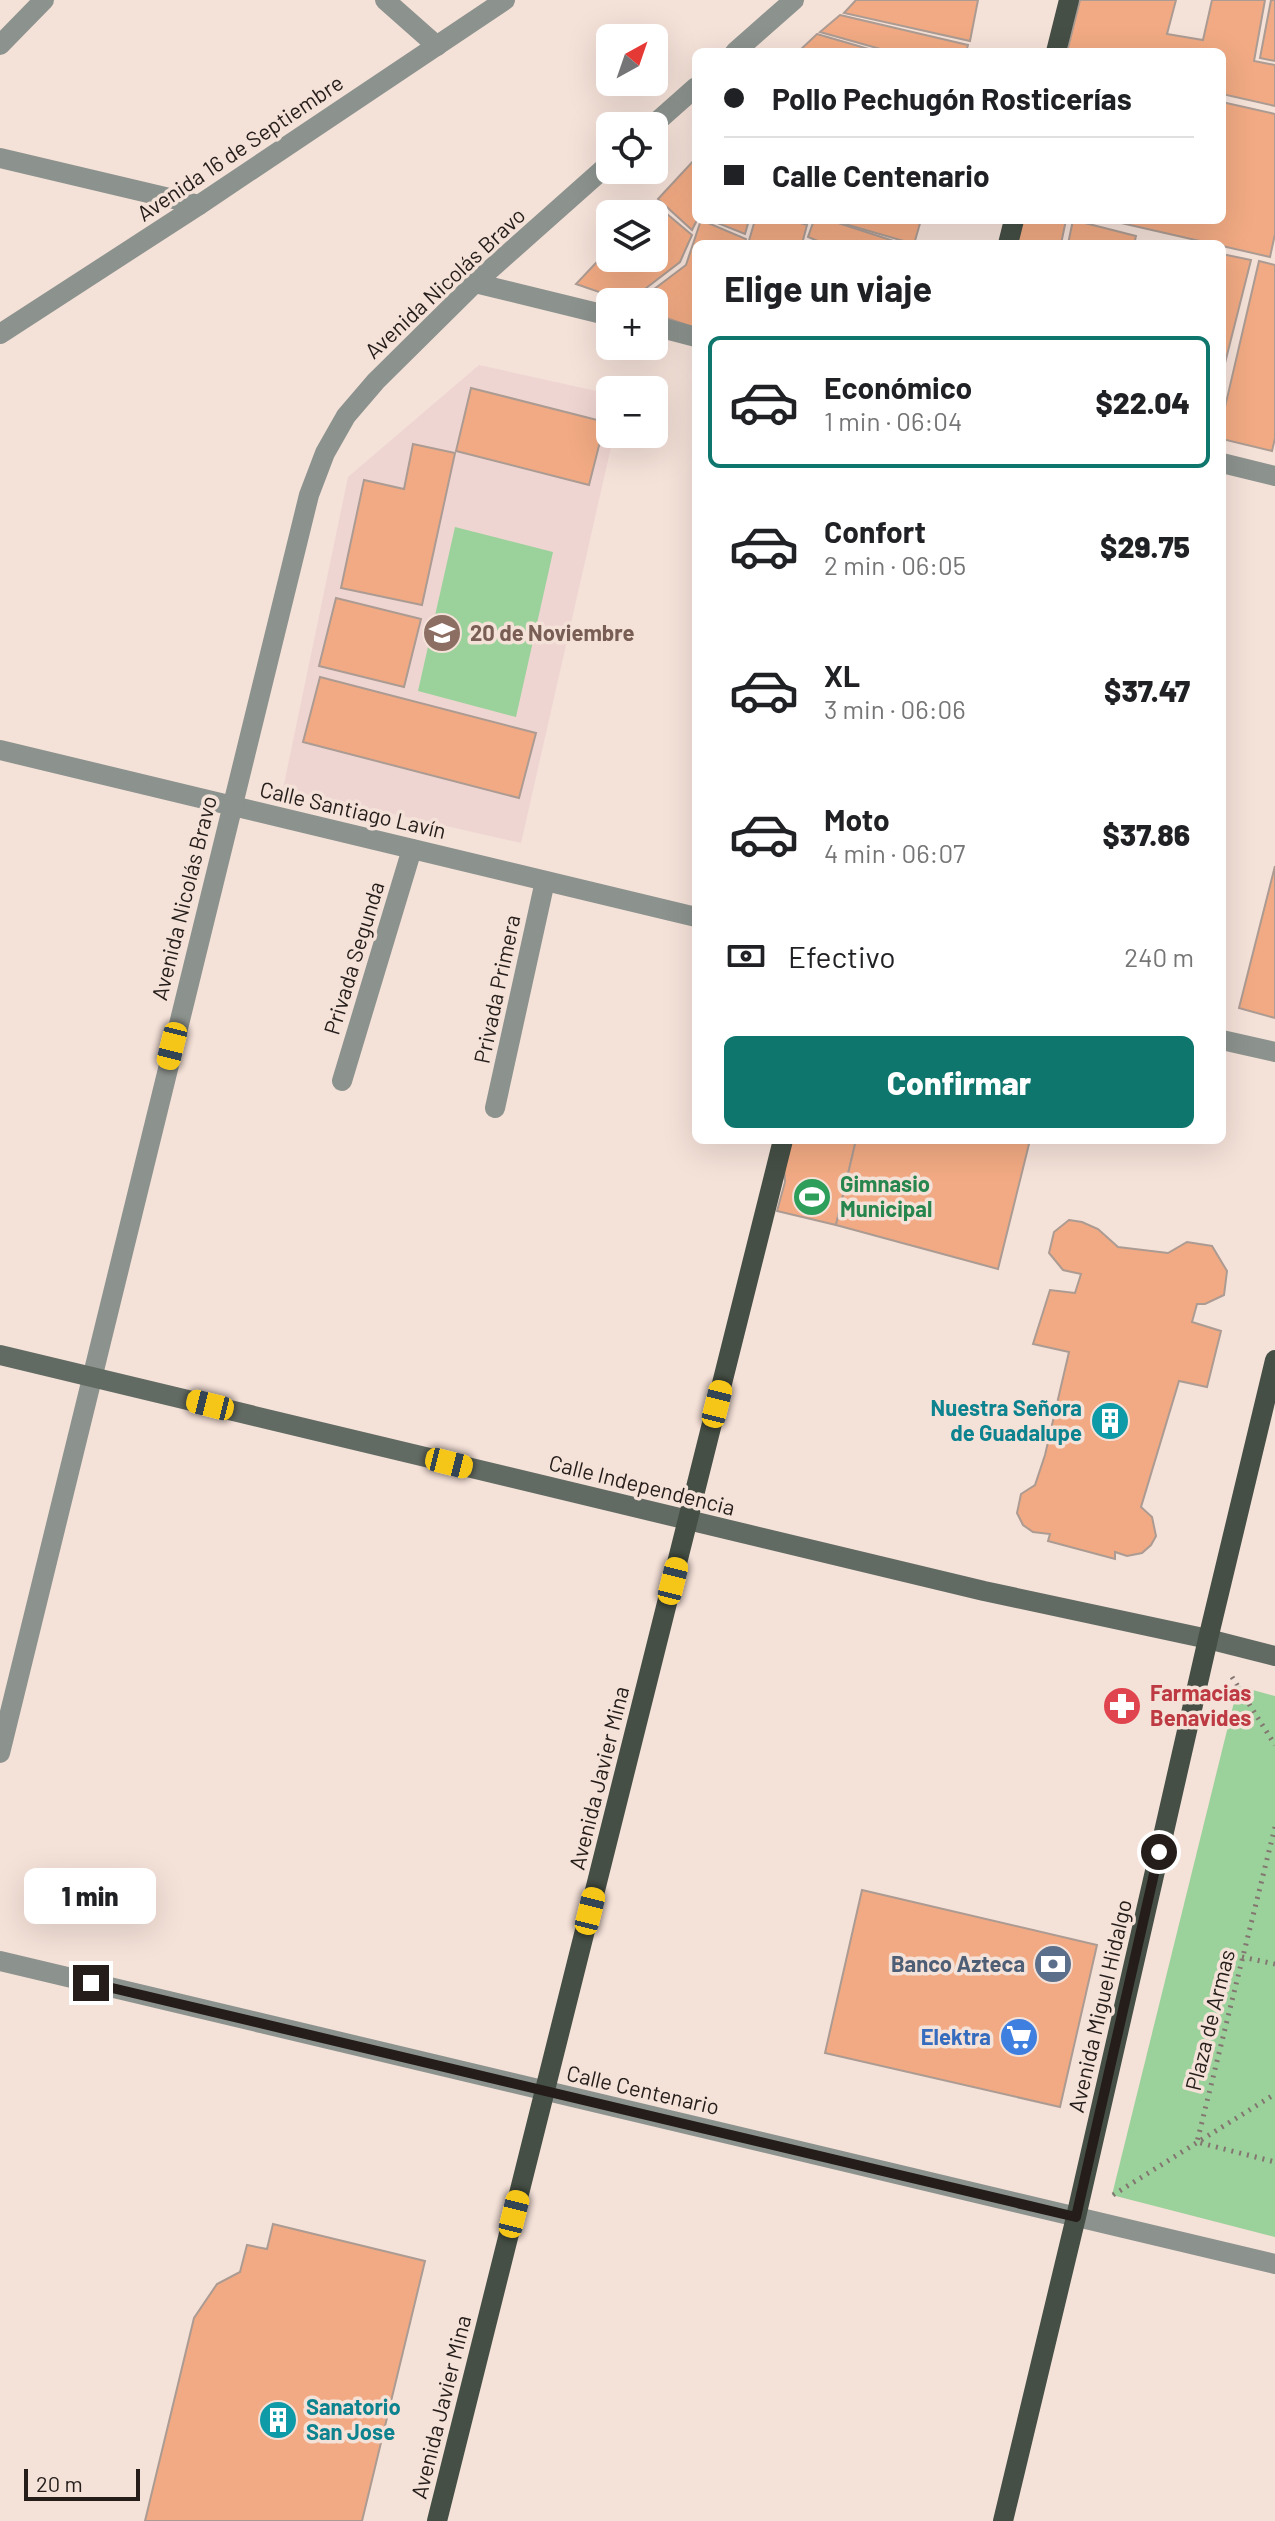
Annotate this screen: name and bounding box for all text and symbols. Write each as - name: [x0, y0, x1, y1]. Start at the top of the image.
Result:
- north arrow: [596, 24, 668, 96]
- map controls: [596, 24, 668, 448]
- street label: Avenida 16 de Septiembre: [131, 68, 347, 226]
- text: Pollo Pechugón Rosticerías: [772, 80, 1132, 116]
- button: locate: [596, 112, 668, 184]
- text: Calle Centenario: [772, 157, 990, 193]
- button: layers: [596, 200, 668, 272]
- street label: Avenida Nicolás Bravo: [359, 201, 530, 363]
- text: Elige un viaje: [724, 266, 932, 309]
- button: +: [596, 288, 668, 360]
- icon: car: [728, 366, 800, 438]
- text: Económico: [824, 369, 972, 405]
- button: −: [596, 376, 668, 448]
- text: $22.04: [1095, 384, 1190, 420]
- text: 1 min · 06:04: [824, 405, 962, 436]
- icon: car: [728, 510, 800, 582]
- text: Confort: [824, 513, 926, 549]
- text: $29.75: [1100, 528, 1190, 564]
- text: 2 min · 06:05: [824, 549, 966, 580]
- school or university icon: 20 de Noviembre: [421, 612, 463, 654]
- place label: 20 de Noviembre: [470, 619, 634, 645]
- icon: car: [728, 654, 800, 726]
- text: XL: [824, 657, 860, 693]
- text: $37.47: [1104, 672, 1190, 708]
- text: 3 min · 06:06: [824, 693, 966, 724]
- street label: Calle Santiago Lavín: [258, 775, 449, 843]
- street label: Avenida Nicolás Bravo: [145, 793, 221, 1003]
- icon: car: [728, 798, 800, 870]
- text: Moto: [824, 801, 890, 837]
- text: $37.86: [1103, 816, 1190, 852]
- text: 4 min · 06:07: [824, 837, 965, 868]
- street label: Privada Segunda: [317, 878, 389, 1037]
- street label: Privada Primera: [468, 912, 524, 1066]
- icon: cash: [724, 934, 768, 978]
- text: Efectivo: [788, 938, 896, 974]
- text: 240 m: [1124, 941, 1194, 972]
- car: [155, 1020, 189, 1072]
- button: Confirmar: [724, 1036, 1194, 1128]
- place label: Gimnasio Municipal: [840, 1170, 932, 1221]
- sports icon: Gimnasio Municipal: [791, 1176, 833, 1218]
- car: [700, 1378, 734, 1430]
- car: [184, 1388, 236, 1422]
- place label: Nuestra Señora de Guadalupe: [931, 1394, 1082, 1445]
- building icon: Nuestra Señora de Guadalupe: [1089, 1400, 1131, 1442]
- car: [423, 1446, 475, 1480]
- street label: Calle Independencia: [546, 1448, 738, 1520]
- car: [656, 1555, 690, 1607]
- place label: Farmacias Benavides: [1150, 1679, 1251, 1730]
- street label: Avenida Javier Mina: [563, 1683, 633, 1872]
- pharmacy icon: Farmacias Benavides: [1101, 1685, 1143, 1727]
- route start: [1141, 1834, 1177, 1870]
- callout: 1 min: [25, 1867, 157, 1923]
- text: 1 min: [61, 1880, 119, 1911]
- car: [573, 1885, 607, 1937]
- street label: Avenida Miguel Hidalgo: [1062, 1897, 1136, 2115]
- bank icon: Banco Azteca: [1032, 1943, 1074, 1985]
- street label: Plaza de Armas: [1179, 1947, 1239, 2093]
- place label: Banco Azteca: [891, 1950, 1025, 1976]
- route end: [73, 1965, 109, 2001]
- supermarket icon: Elektra: [998, 2016, 1040, 2058]
- place label: Elektra: [921, 2023, 991, 2049]
- street label: Calle Centenario: [564, 2059, 722, 2119]
- car: [497, 2188, 531, 2240]
- street label: Avenida Javier Mina: [405, 2312, 475, 2501]
- place label: Sanatorio San Jose: [306, 2393, 401, 2444]
- building icon: Sanatorio San Jose: [257, 2399, 299, 2441]
- scale bar: [24, 2465, 140, 2501]
- text: 20 m: [36, 2470, 83, 2496]

